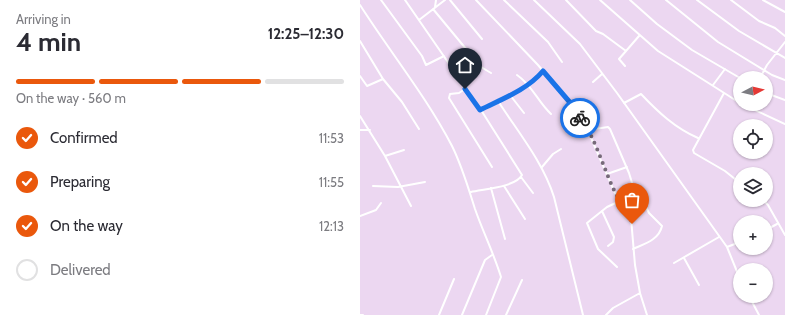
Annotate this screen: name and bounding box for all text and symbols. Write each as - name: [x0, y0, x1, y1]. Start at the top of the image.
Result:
- text: Arriving in: [16, 11, 71, 27]
- text: 12:25–12:30: [268, 25, 344, 43]
- text: 4 min: [16, 26, 81, 58]
- pin: [448, 48, 482, 89]
- icon: home: [454, 54, 476, 76]
- north arrow: [733, 71, 773, 111]
- map controls: [733, 71, 773, 303]
- text: On the way · 560 m: [16, 90, 126, 106]
- courier: [560, 98, 600, 138]
- icon: bike: [569, 107, 591, 129]
- button: locate: [733, 119, 773, 159]
- icon: check: [16, 127, 38, 149]
- text: Confirmed: [50, 129, 118, 147]
- text: 11:53: [319, 130, 344, 146]
- button: layers: [733, 167, 773, 207]
- icon: check: [16, 171, 38, 193]
- text: Preparing: [50, 173, 110, 191]
- text: 11:55: [319, 174, 344, 190]
- pin: [615, 183, 649, 224]
- icon: bag: [621, 189, 643, 211]
- icon: check: [16, 215, 38, 237]
- button: +: [733, 215, 773, 255]
- text: On the way: [50, 217, 123, 235]
- text: 12:13: [319, 218, 344, 234]
- text: Delivered: [50, 261, 111, 279]
- button: −: [733, 263, 773, 303]

